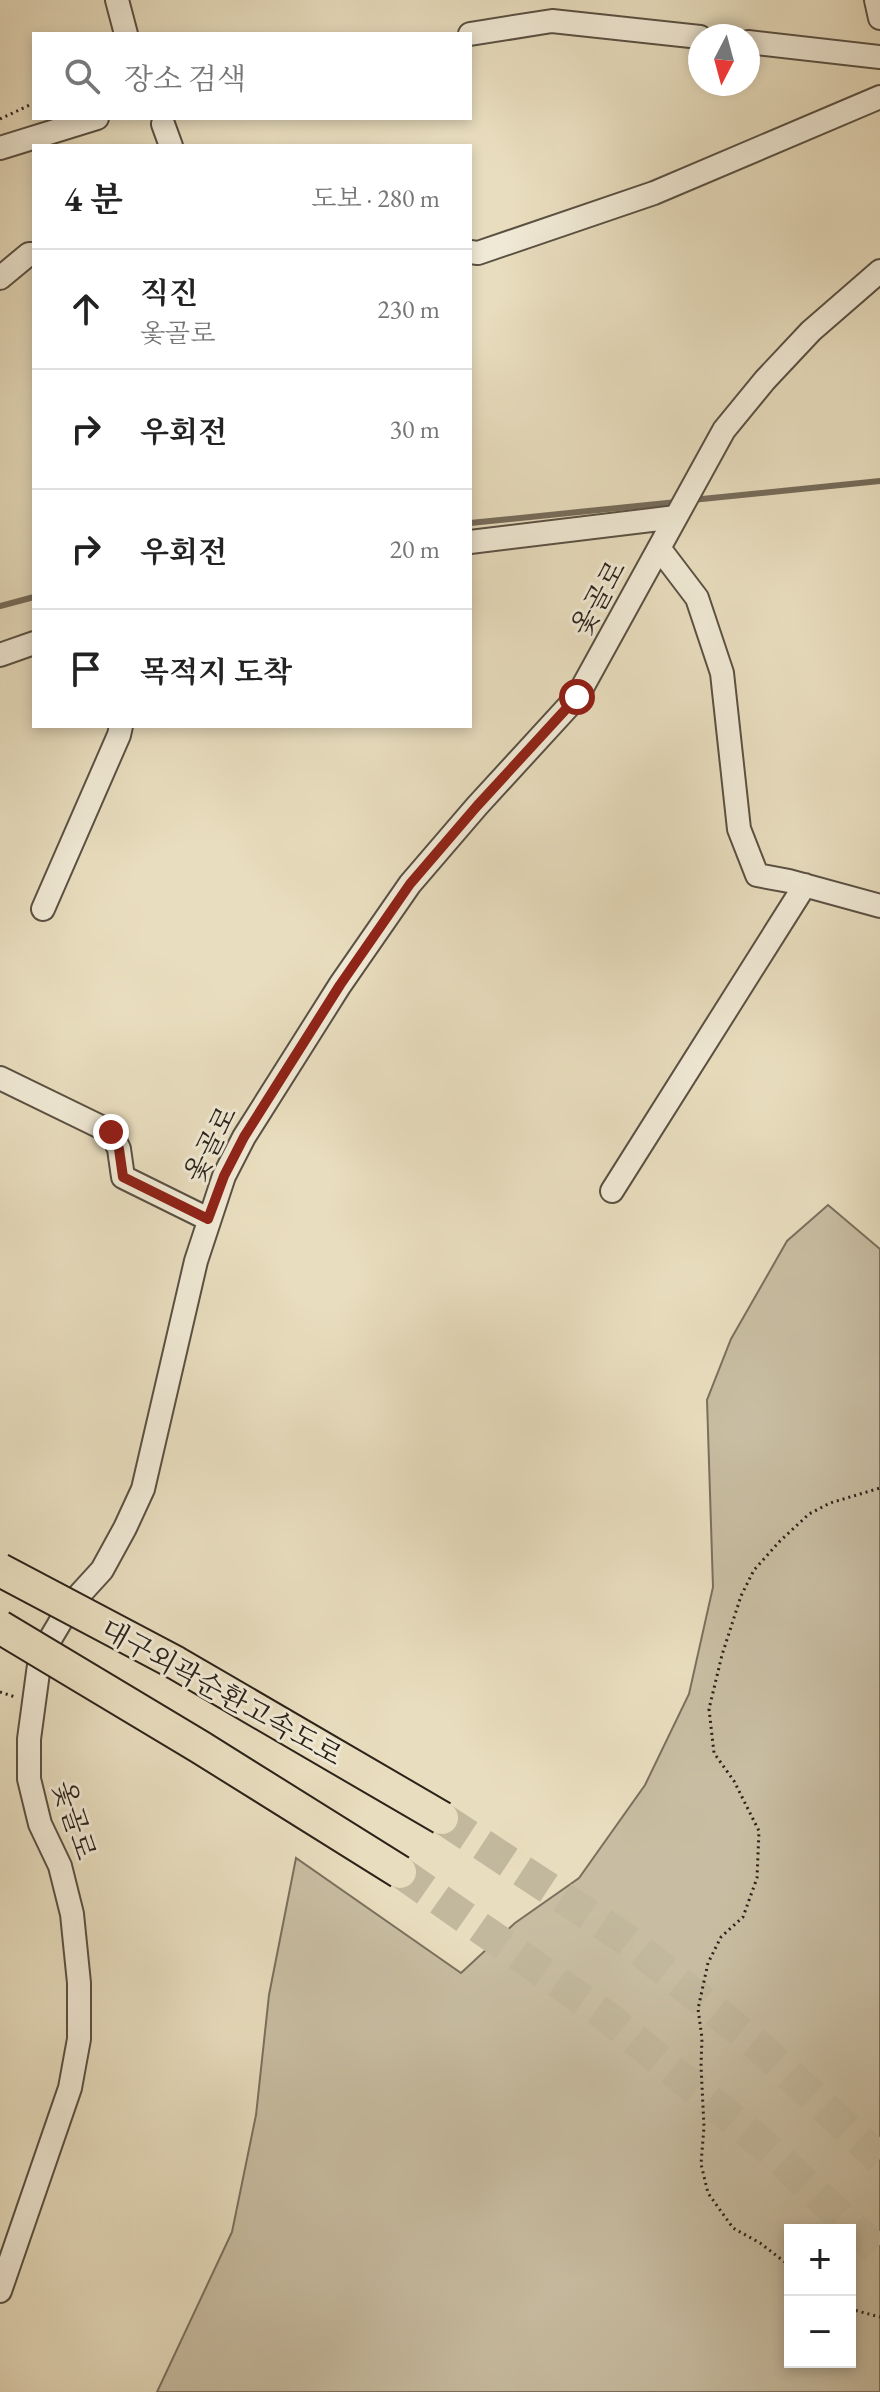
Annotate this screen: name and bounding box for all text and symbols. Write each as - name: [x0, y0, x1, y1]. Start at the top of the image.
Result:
- north arrow: [688, 24, 760, 96]
- search box: [32, 32, 472, 120]
- icon: search: [60, 54, 104, 98]
- text: 장소 검색: [124, 59, 246, 98]
- text: 4 분: [64, 177, 123, 221]
- text: 도보 · 280 m: [311, 181, 440, 215]
- text: 직진: [140, 273, 198, 312]
- icon: ahead: [64, 287, 108, 331]
- text: 230 m: [377, 292, 440, 326]
- text: 옻골로: [140, 316, 215, 350]
- icon: right: [64, 407, 108, 451]
- text: 우회전: [140, 412, 227, 451]
- text: 30 m: [390, 412, 440, 446]
- icon: right: [64, 527, 108, 571]
- text: 우회전: [140, 532, 227, 571]
- text: 20 m: [390, 532, 440, 566]
- street label: 옻골로: [563, 554, 633, 642]
- icon: arrive: [64, 647, 108, 691]
- text: 목적지 도착: [140, 652, 292, 691]
- route start: [559, 679, 595, 715]
- street label: 옻골로: [176, 1100, 244, 1188]
- route end: [93, 1114, 129, 1150]
- street label: 대구외곽순환고속도로: [95, 1611, 349, 1773]
- street label: 옻골로: [45, 1776, 105, 1864]
- map controls: [784, 2224, 856, 2368]
- button: +: [784, 2224, 856, 2296]
- button: −: [784, 2296, 856, 2368]

